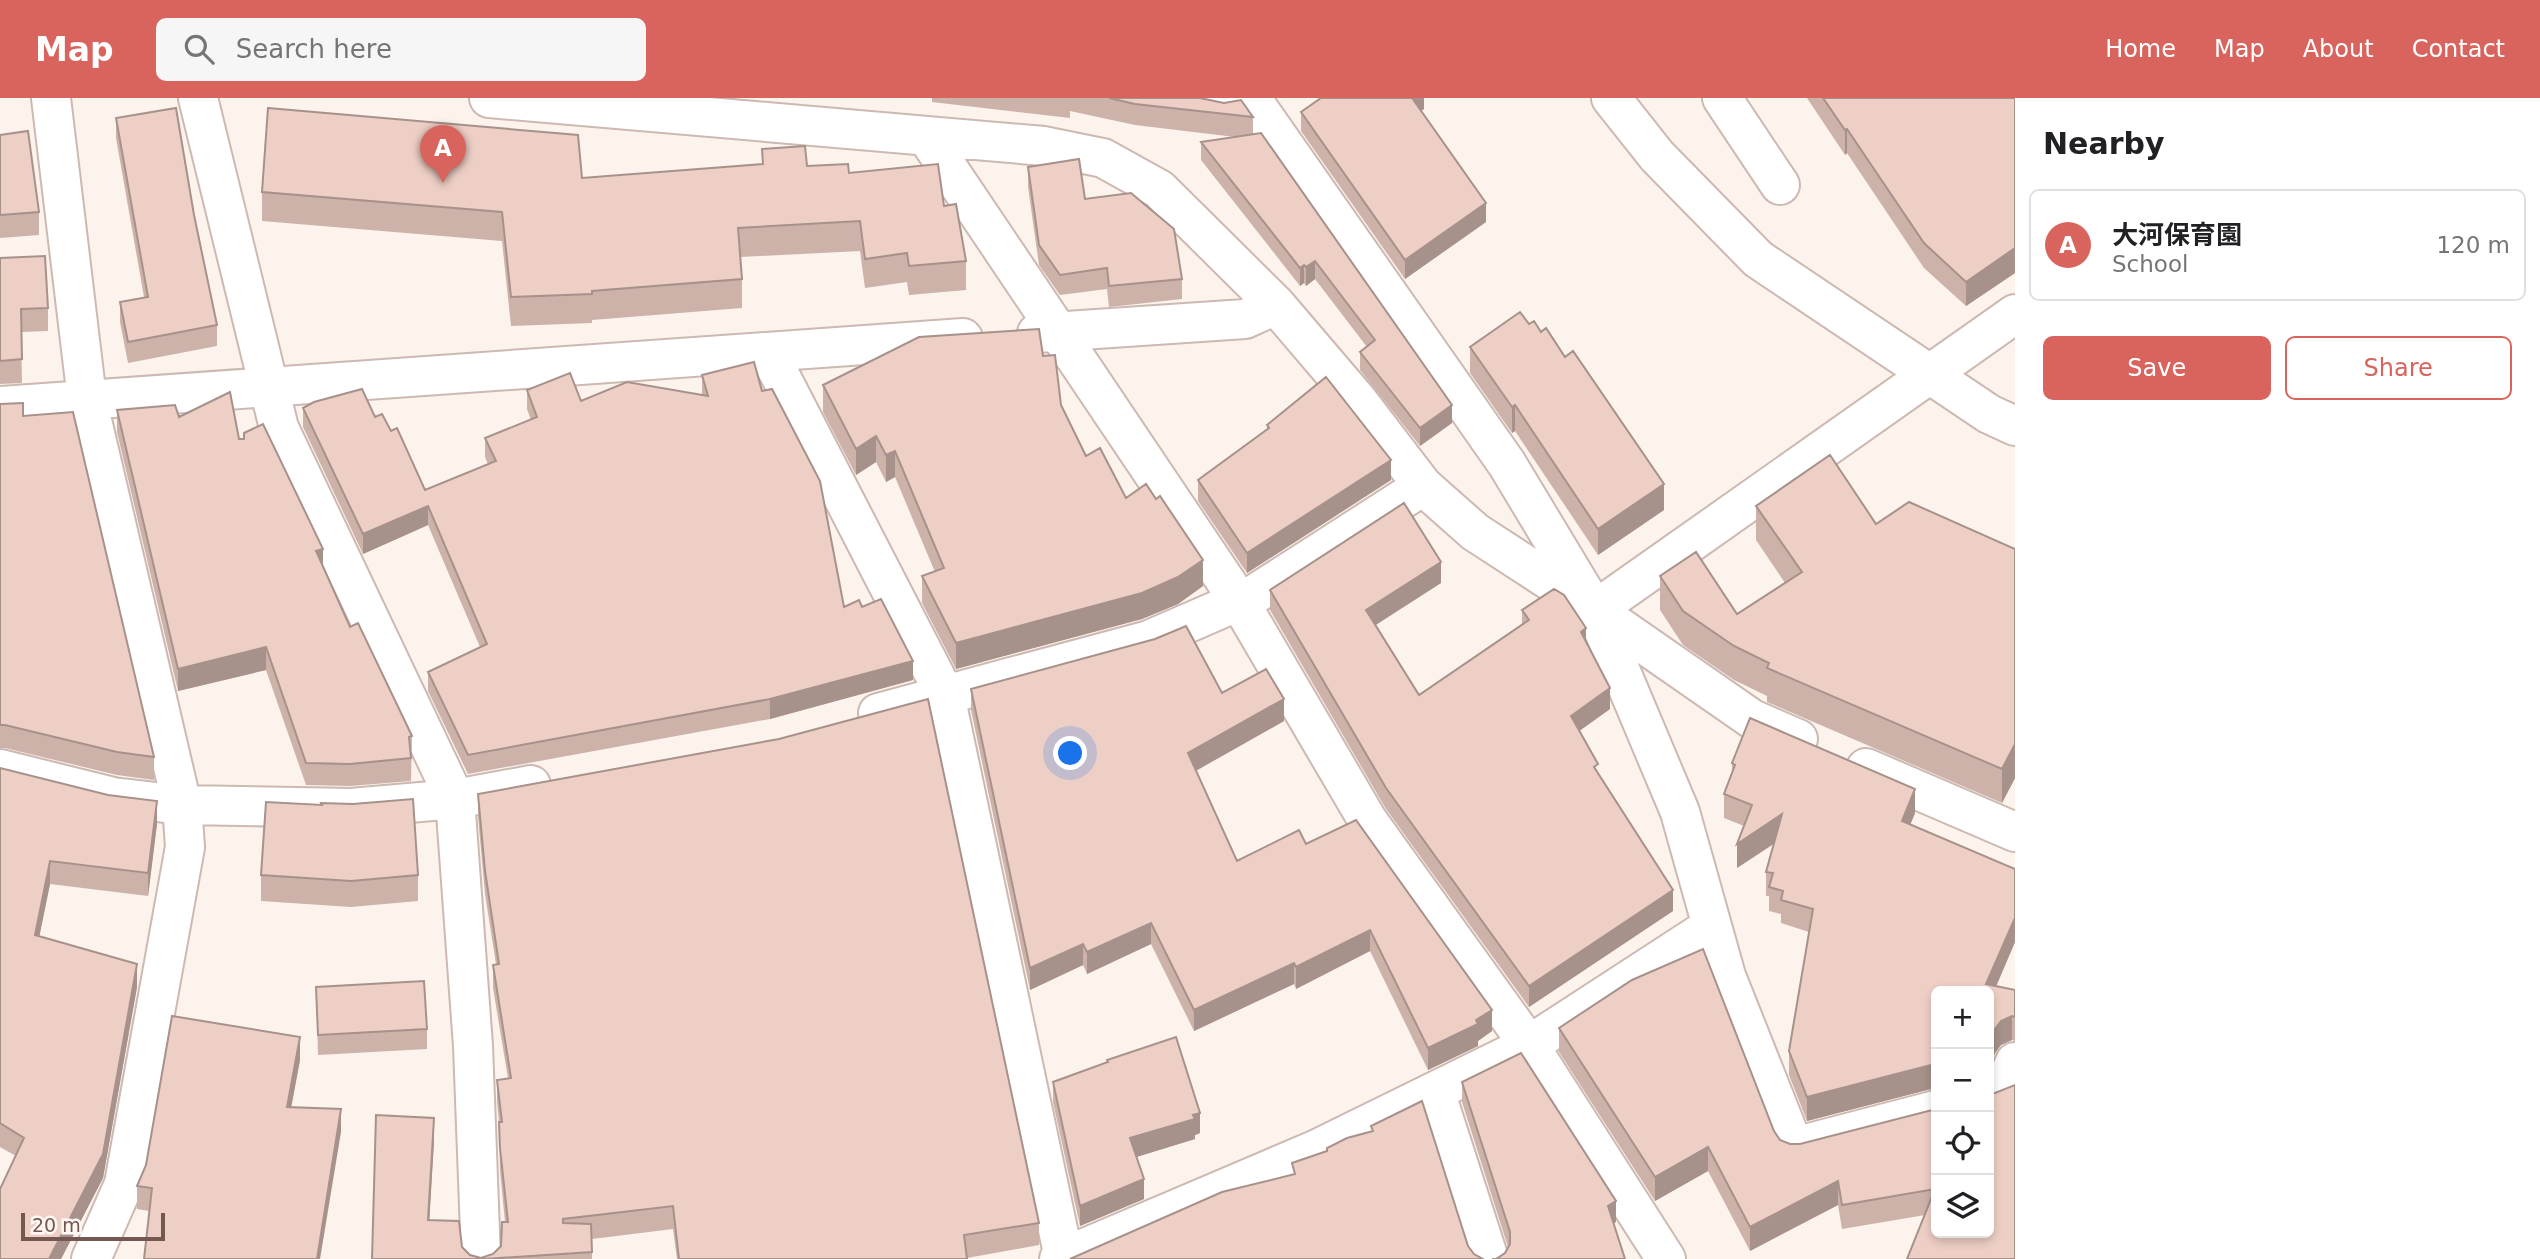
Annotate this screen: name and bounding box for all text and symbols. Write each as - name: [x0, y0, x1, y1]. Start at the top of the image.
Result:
- search box: [156, 18, 646, 81]
- text: Map: [35, 30, 114, 69]
- icon: search: [180, 30, 218, 68]
- text: Search here: [236, 34, 392, 64]
- text: Home: [2105, 35, 2176, 63]
- text: Map: [2214, 35, 2265, 63]
- text: About: [2303, 35, 2374, 63]
- text: Contact: [2412, 35, 2505, 63]
- pin: A: [420, 125, 466, 183]
- text: Nearby: [2043, 126, 2165, 161]
- text: 大河保育園: [2112, 220, 2242, 250]
- text: A: [2059, 232, 2077, 258]
- text: 120 m: [2436, 232, 2510, 258]
- text: School: [2112, 251, 2188, 277]
- button: Save: [2043, 336, 2271, 400]
- button: Share: [2285, 336, 2512, 400]
- your location: [1053, 736, 1087, 770]
- map controls: [1931, 986, 1994, 1238]
- button: +: [1931, 986, 1994, 1049]
- button: −: [1931, 1049, 1994, 1112]
- button: locate: [1931, 1112, 1994, 1175]
- button: layers: [1931, 1175, 1994, 1238]
- scale bar: [21, 1210, 164, 1242]
- text: 20 m: [32, 1214, 81, 1236]

